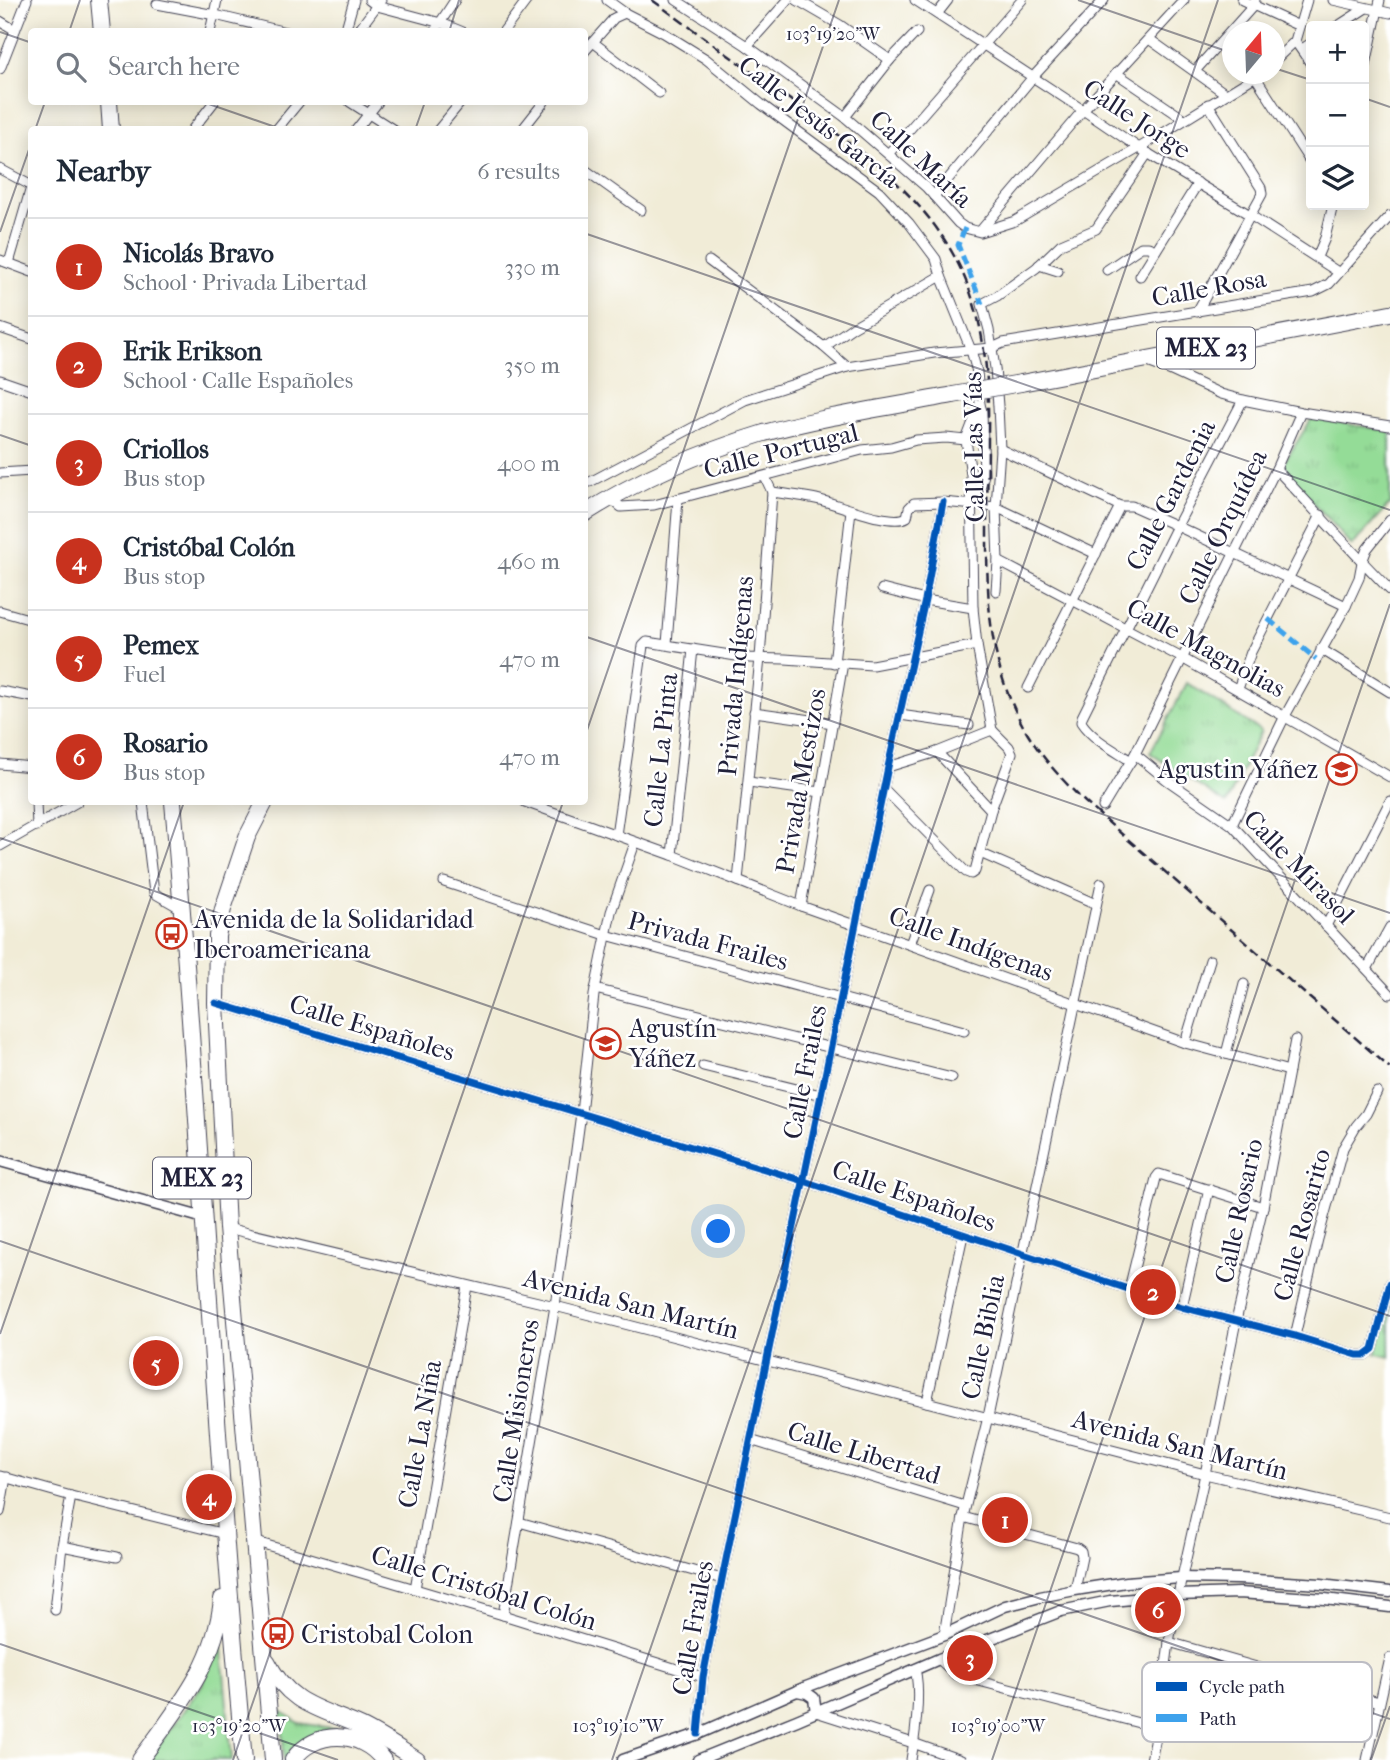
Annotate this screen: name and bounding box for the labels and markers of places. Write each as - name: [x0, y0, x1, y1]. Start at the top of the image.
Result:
- school or university icon: Agustin Yáñez: [1324, 752, 1358, 786]
- place label: Agustin Yáñez: [1157, 754, 1318, 785]
- place label: Avenida de la Solidaridad Iberoamericana: [193, 904, 474, 965]
- bus stop icon: Avenida de la Solidaridad Iberoamericana: [154, 917, 188, 951]
- place label: Agustín Yáñez: [628, 1013, 717, 1074]
- school or university icon: Agustín Yáñez: [589, 1026, 623, 1060]
- pin: 2: [1130, 1266, 1176, 1318]
- pin: 5: [133, 1337, 179, 1389]
- pin: 4: [186, 1471, 232, 1523]
- pin: 1: [982, 1494, 1028, 1546]
- pin: 6: [1135, 1584, 1181, 1636]
- bus stop icon: Cristobal Colon: [261, 1617, 295, 1651]
- place label: Cristobal Colon: [301, 1619, 473, 1650]
- pin: 3: [947, 1632, 993, 1684]

